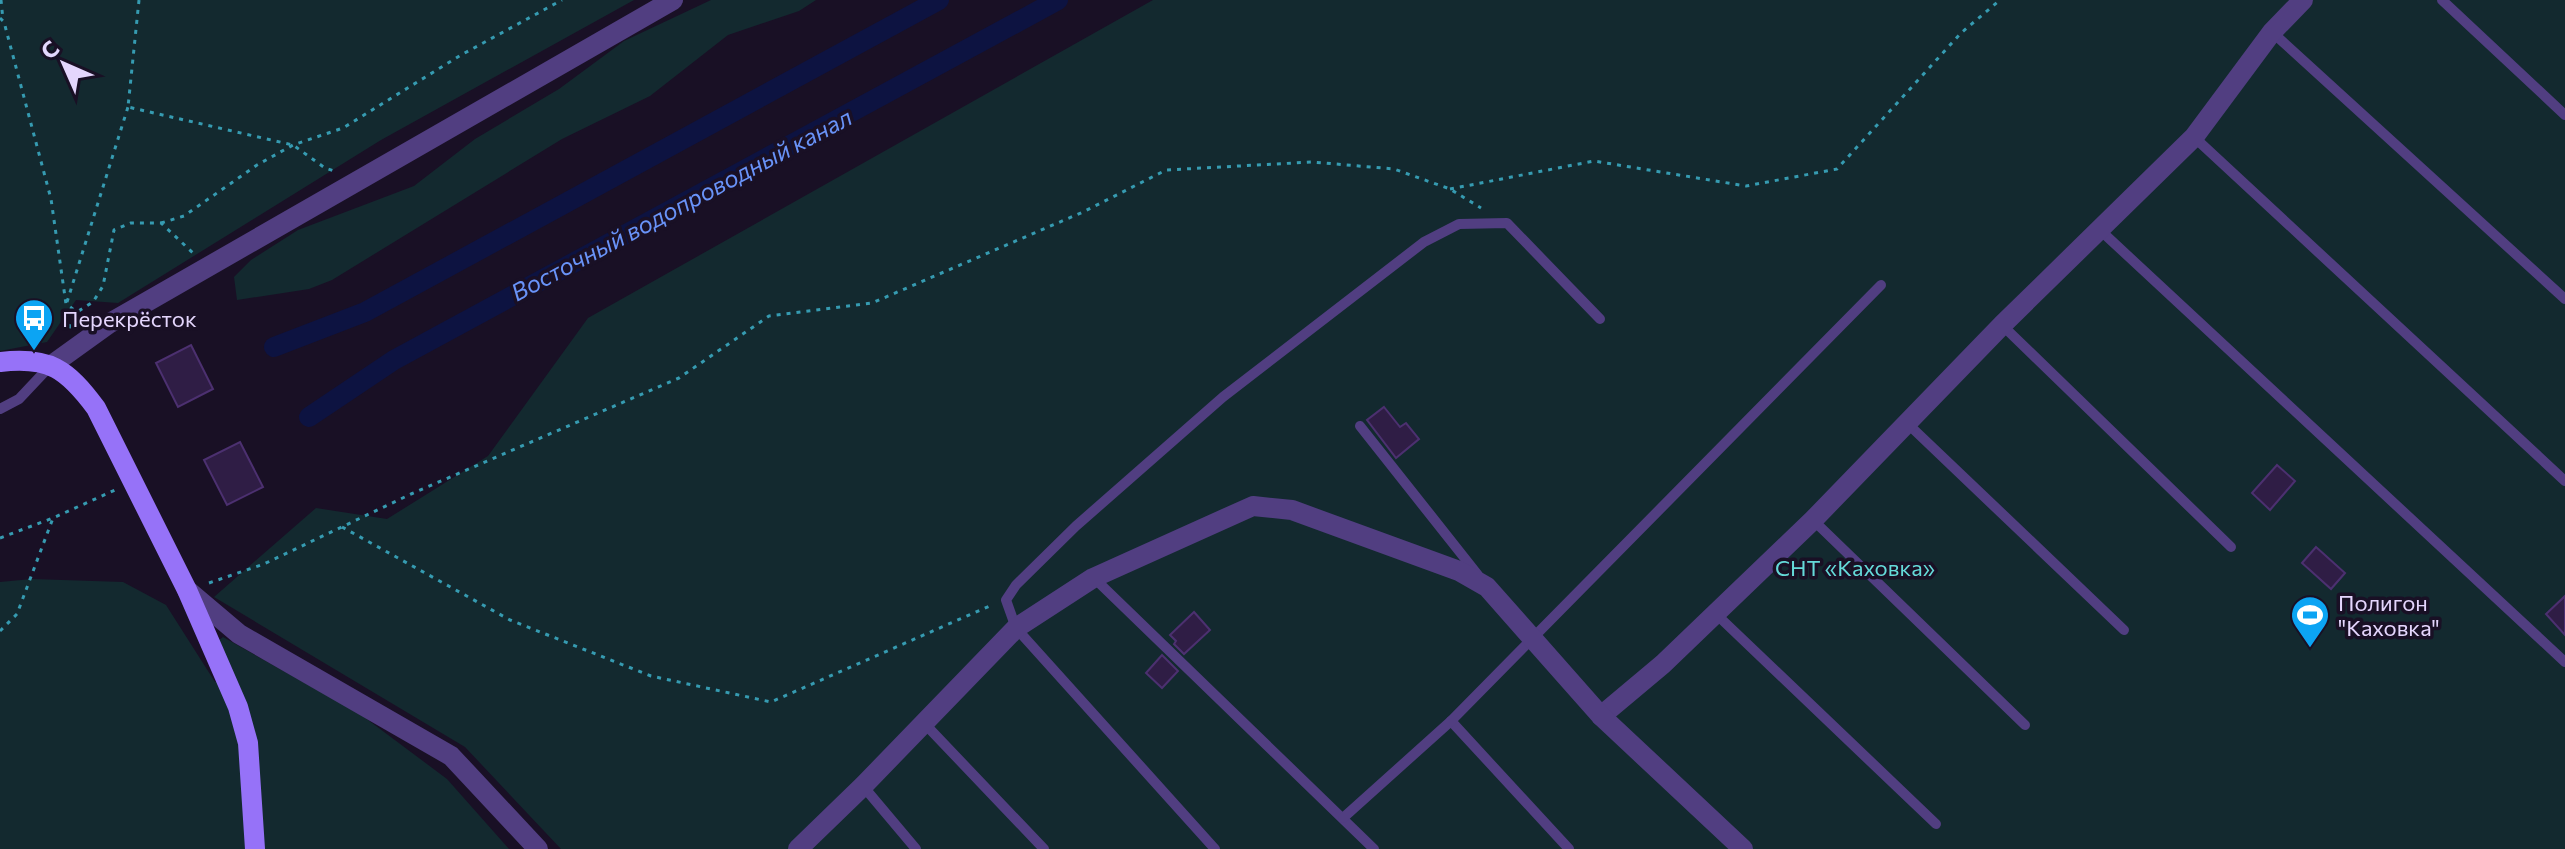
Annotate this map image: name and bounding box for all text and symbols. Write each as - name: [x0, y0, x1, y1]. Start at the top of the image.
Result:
- north arrow: [24, 24, 104, 104]
- text: С: [35, 35, 64, 64]
- water label: Восточный водопроводный канал: [505, 101, 857, 307]
- bus stop icon: Перекрёсток: [13, 297, 55, 352]
- place label: Перекрёсток: [62, 305, 197, 332]
- park label: СНТ «Каховка»: [1775, 554, 1935, 581]
- place label: Полигон "Каховка": [2338, 589, 2440, 641]
- sports icon: Полигон "Каховка": [2289, 594, 2331, 649]

